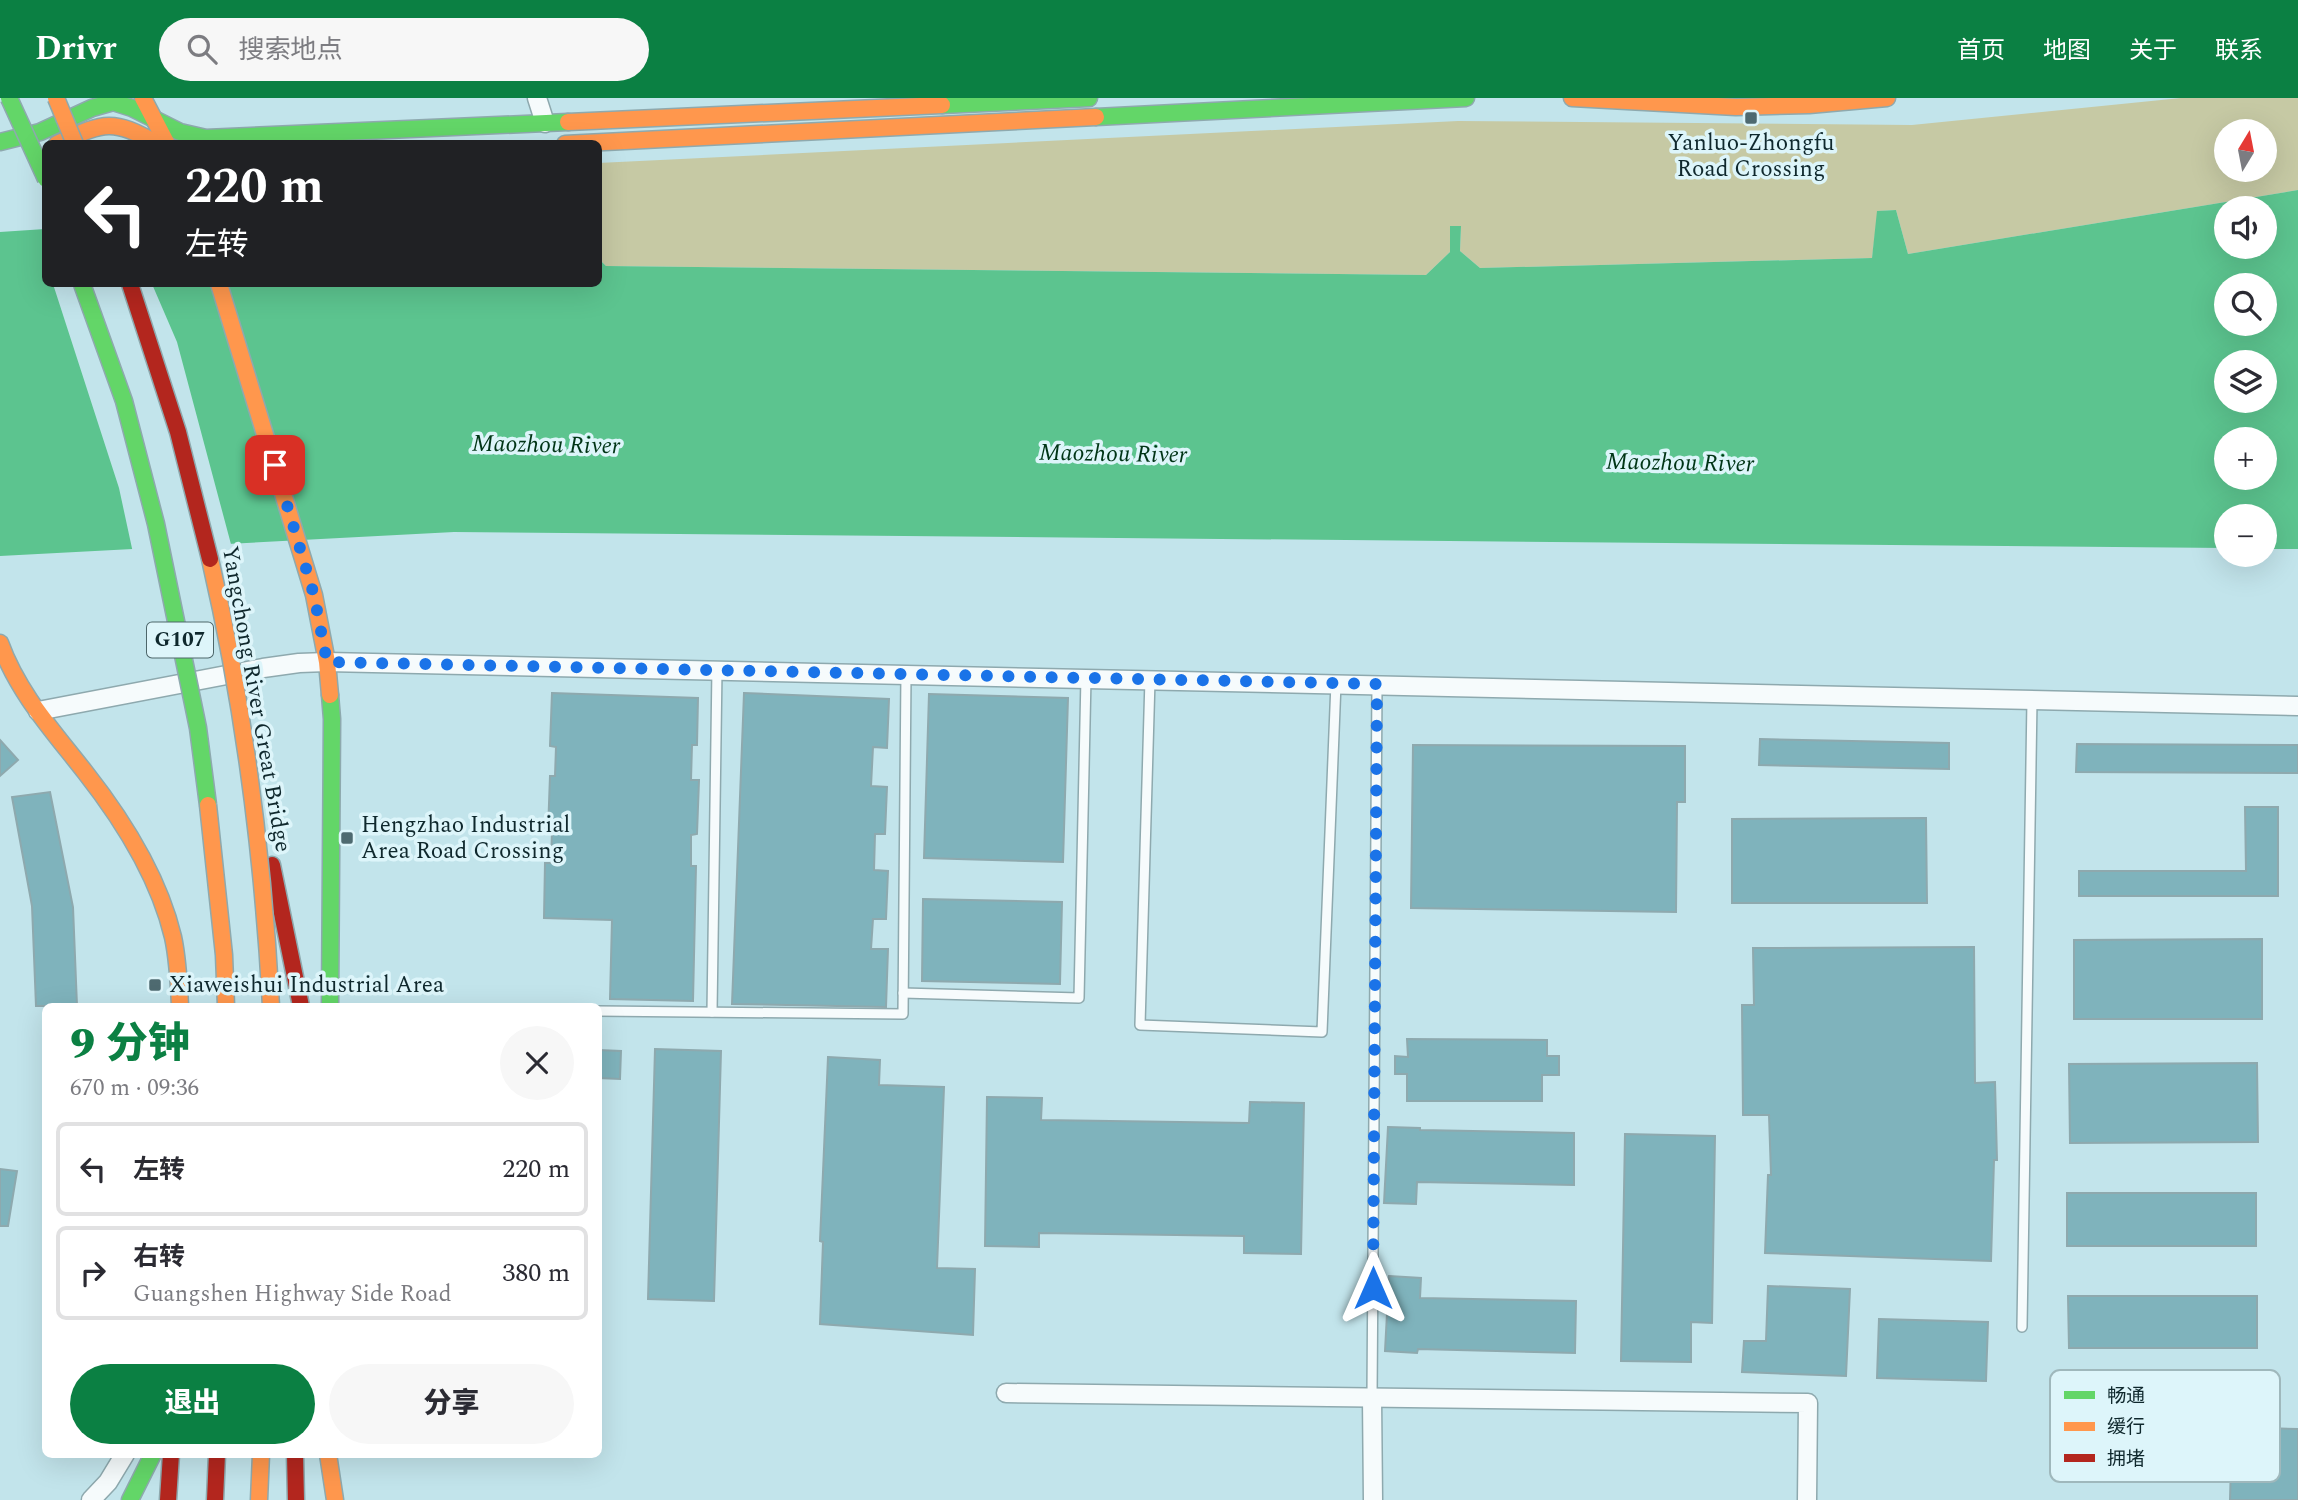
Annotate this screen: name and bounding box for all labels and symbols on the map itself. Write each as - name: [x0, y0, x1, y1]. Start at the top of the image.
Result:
- marker: Yanluo-Zhongfu Road Crossing: [1743, 110, 1759, 126]
- north arrow: [2214, 119, 2277, 182]
- place label: Yanluo-Zhongfu Road Crossing: [1667, 126, 1835, 187]
- water label: Maozhou River: [471, 426, 621, 464]
- pin: [245, 435, 305, 495]
- water label: Maozhou River: [1038, 435, 1188, 473]
- water label: Maozhou River: [1605, 444, 1755, 482]
- street label: Yangchong River Great Bridge: [212, 543, 300, 855]
- road number: G107: [147, 622, 213, 658]
- place label: Hengzhao Industrial Area Road Crossing: [361, 808, 570, 869]
- marker: Hengzhao Industrial Area Road Crossing: [339, 830, 355, 846]
- place label: Xiaweishui Industrial Area: [169, 968, 444, 1003]
- marker: Xiaweishui Industrial Area: [147, 977, 163, 993]
- position arrow: [1336, 1251, 1410, 1325]
- legend: [2050, 1370, 2280, 1482]
- text: 畅通: [2107, 1382, 2145, 1411]
- text: 缓行: [2107, 1413, 2145, 1442]
- text: 拥堵: [2107, 1445, 2145, 1474]

